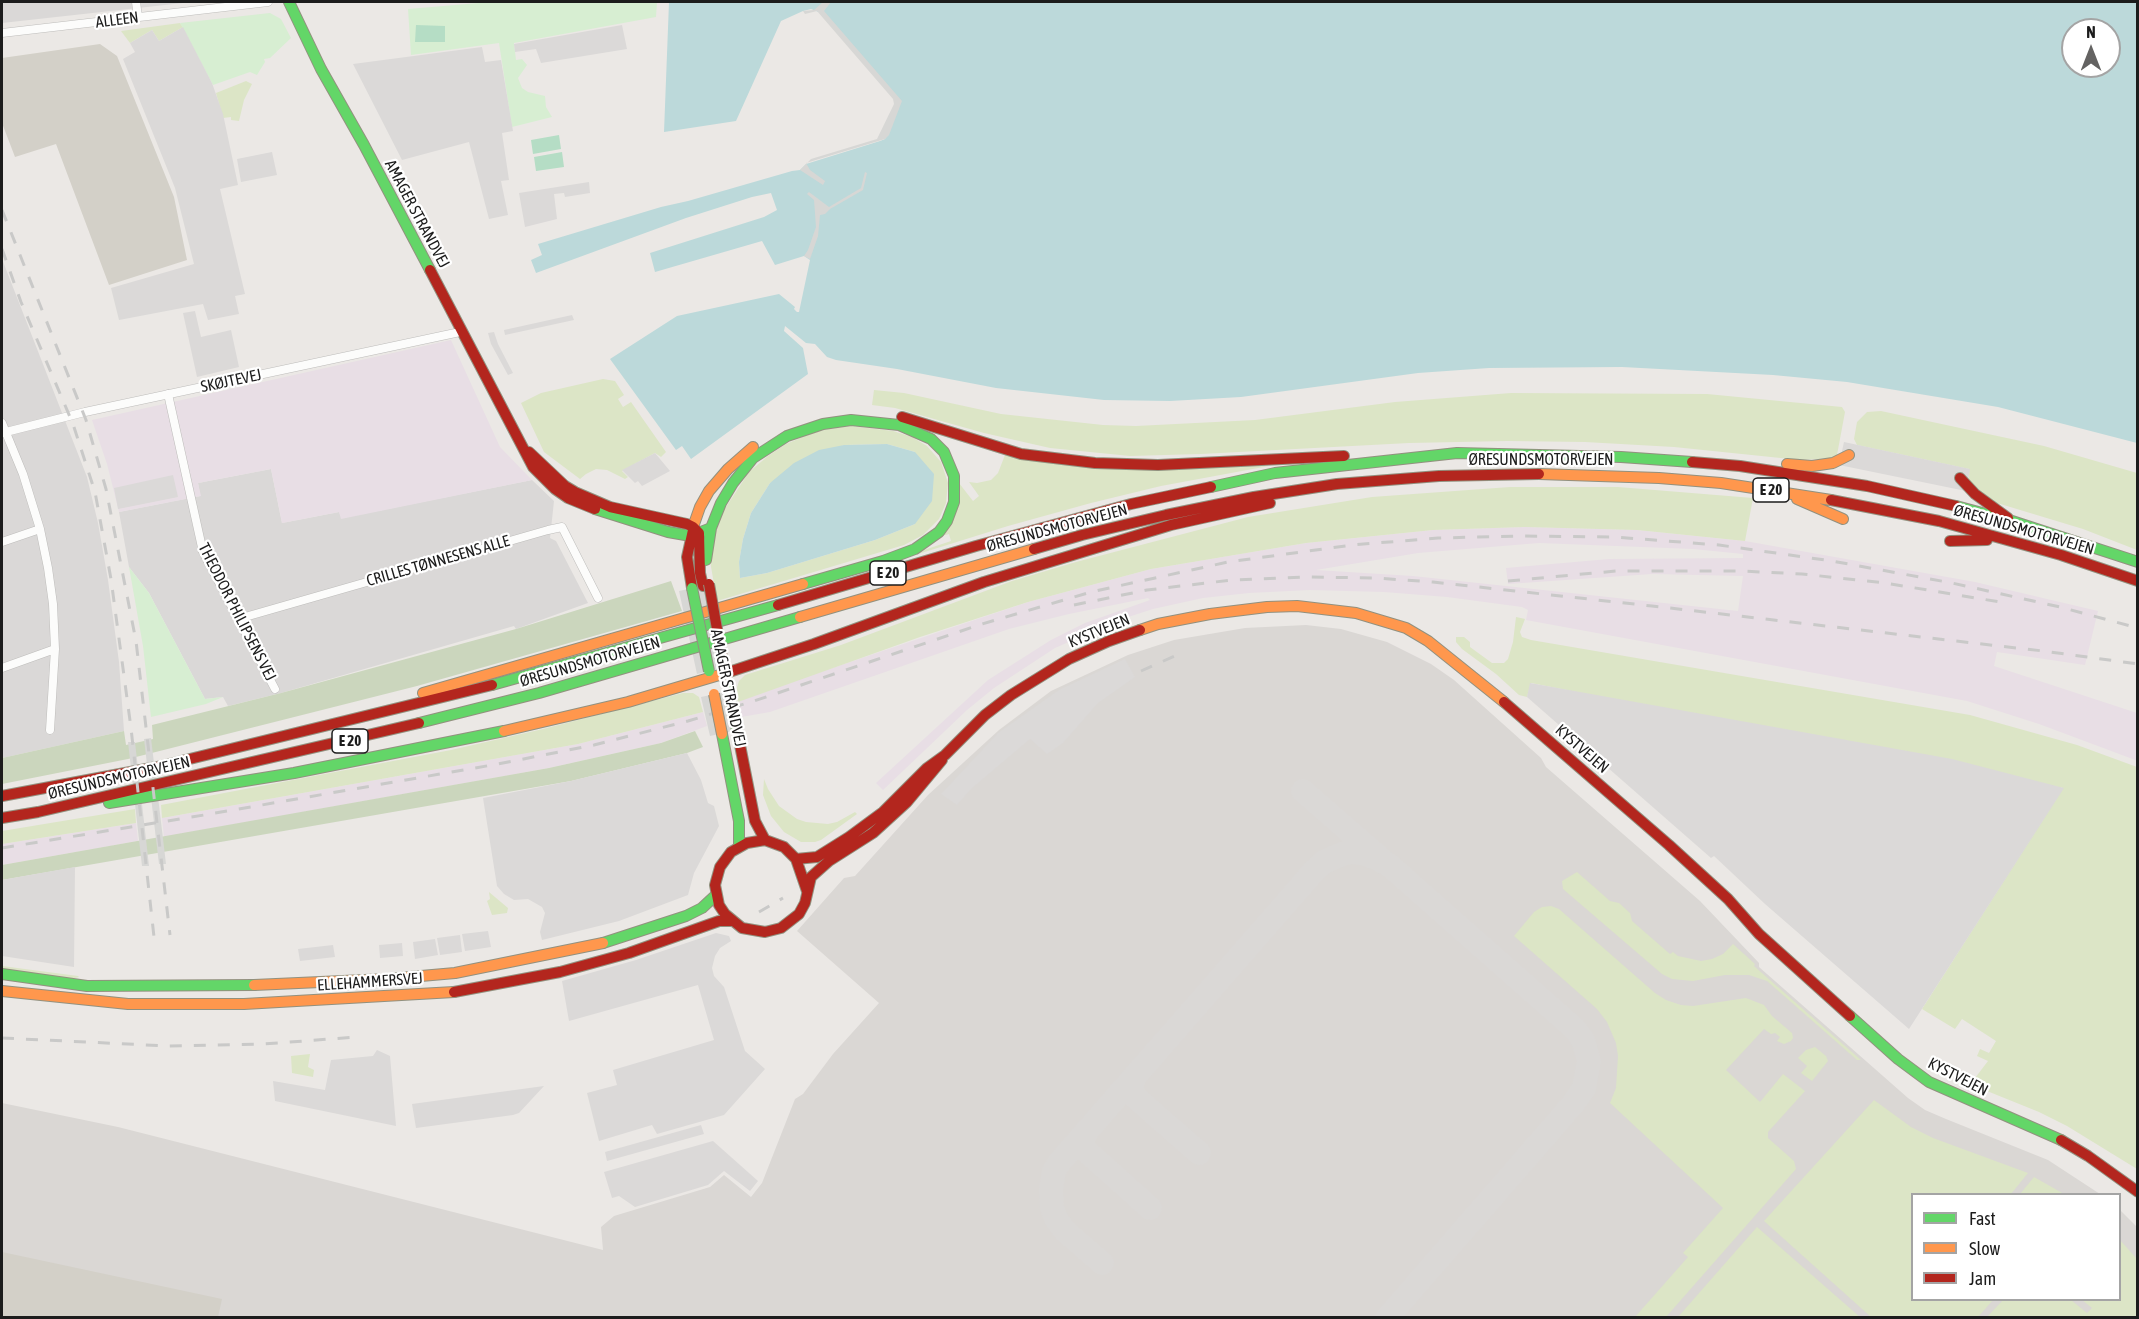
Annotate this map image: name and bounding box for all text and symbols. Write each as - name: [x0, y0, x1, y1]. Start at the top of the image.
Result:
- street label: ALLEEN: [94, 8, 140, 32]
- north arrow: [2061, 18, 2121, 78]
- text: N: [2086, 23, 2096, 41]
- street label: AMAGER STRANDVEJ: [380, 157, 454, 271]
- street label: SKØJTEVEJ: [199, 365, 263, 397]
- street label: ØRESUNDSMOTORVEJEN: [1468, 450, 1614, 470]
- road number: E 20: [1753, 478, 1789, 502]
- street label: ØRESUNDSMOTORVEJEN: [984, 500, 1130, 556]
- street label: ØRESUNDSMOTORVEJEN: [1952, 501, 2096, 559]
- street label: CRILLES TØNNESENS ALLE: [364, 531, 512, 591]
- street label: THEODOR PHILIPSENS VEJ: [194, 540, 280, 684]
- road number: E 20: [870, 561, 906, 585]
- street label: KYSTVEJEN: [1065, 610, 1133, 652]
- street label: AMAGER STRANDVEJ: [706, 628, 750, 748]
- street label: ØRESUNDSMOTORVEJEN: [518, 633, 662, 691]
- street label: KYSTVEJEN: [1551, 721, 1613, 777]
- road number: E 20: [332, 729, 368, 753]
- street label: ØRESUNDSMOTORVEJEN: [46, 752, 192, 804]
- street label: ELLEHAMMERSVEJ: [317, 969, 423, 995]
- street label: KYSTVEJEN: [1925, 1054, 1991, 1100]
- legend: [1911, 1193, 2121, 1301]
- text: Fast: [1969, 1208, 1996, 1229]
- text: Slow: [1969, 1238, 2000, 1259]
- text: Jam: [1969, 1268, 1996, 1289]

